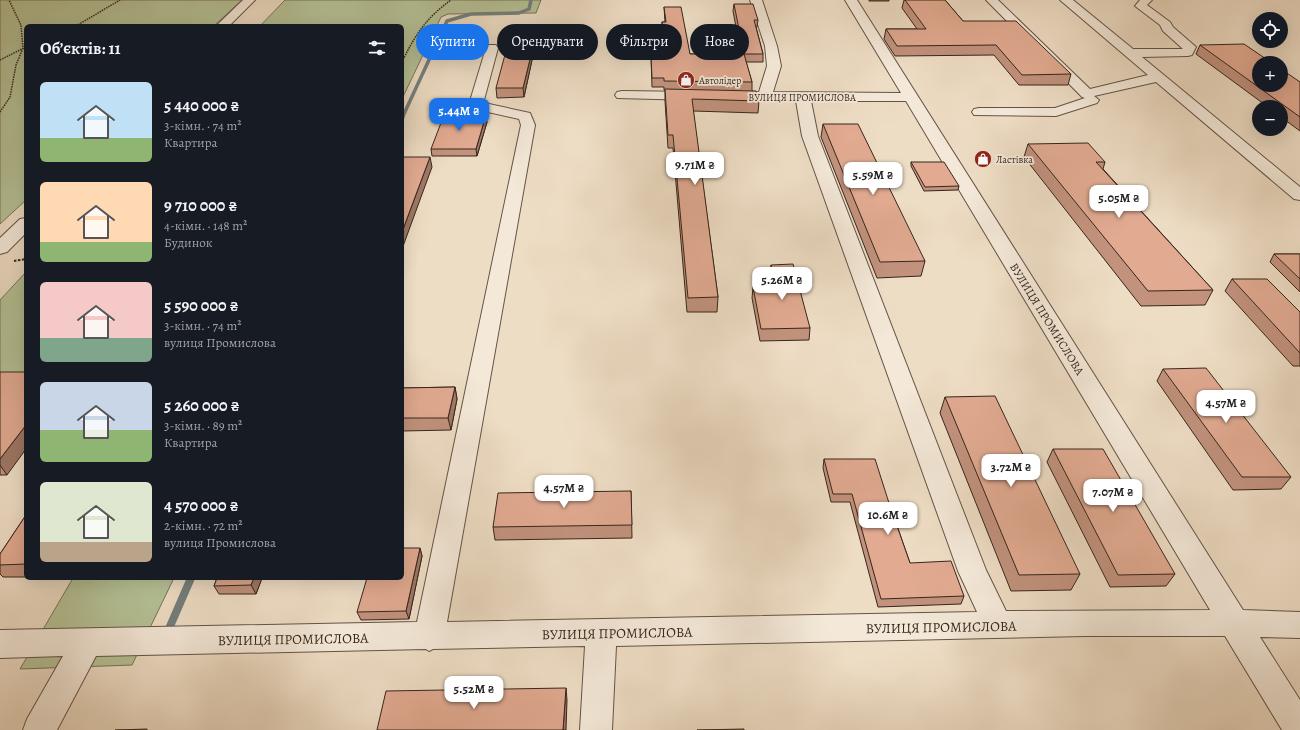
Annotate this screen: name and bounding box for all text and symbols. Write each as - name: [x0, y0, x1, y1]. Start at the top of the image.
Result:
- map controls: [1252, 12, 1288, 136]
- button: locate: [1252, 12, 1288, 48]
- chip: Купити: [416, 24, 489, 60]
- chip: Орендувати: [497, 24, 598, 60]
- chip: Фільтри: [606, 24, 682, 60]
- chip: Нове: [690, 24, 749, 60]
- text: Об’єктів: 11: [40, 37, 121, 60]
- icon: filters: [366, 37, 388, 59]
- button: +: [1252, 56, 1288, 92]
- shop icon: Автолідер: [676, 70, 696, 90]
- place label: Автолідер: [698, 74, 741, 88]
- street label: ВУЛИЦЯ ПРОМИСЛОВА: [748, 91, 856, 104]
- text: 5 440 000 ₴: [164, 94, 239, 117]
- icon: home: [72, 98, 120, 146]
- pin: 5.44M ₴: [422, 98, 496, 132]
- button: −: [1252, 100, 1288, 136]
- text: 5.44M ₴: [438, 102, 480, 119]
- text: 3-кімн. · 74 m²: [164, 117, 241, 134]
- text: Квартира: [164, 134, 218, 151]
- shop icon: Ластівка: [973, 149, 993, 169]
- pin: 9.71M ₴: [658, 152, 732, 186]
- place label: Ластівка: [996, 153, 1033, 166]
- text: 9.71M ₴: [675, 156, 715, 173]
- pin: 5.59M ₴: [836, 162, 910, 196]
- text: 5.59M ₴: [853, 166, 893, 183]
- pin: 5.05M ₴: [1082, 185, 1156, 219]
- text: 5.05M ₴: [1098, 189, 1140, 206]
- text: 9 710 000 ₴: [164, 194, 237, 217]
- icon: home: [72, 198, 120, 246]
- text: 4-кімн. · 148 m²: [164, 217, 247, 234]
- text: Будинок: [164, 234, 213, 251]
- street label: ВУЛИЦЯ ПРОМИСЛОВА: [1006, 260, 1089, 379]
- pin: 5.26M ₴: [745, 267, 819, 301]
- text: 5.26M ₴: [761, 271, 803, 288]
- text: 5 590 000 ₴: [164, 294, 239, 317]
- icon: home: [72, 298, 120, 346]
- text: 3-кімн. · 74 m²: [164, 317, 241, 334]
- text: вулиця Промислова: [164, 334, 276, 351]
- pin: 4.57M ₴: [1189, 390, 1263, 424]
- text: 5 260 000 ₴: [164, 394, 240, 417]
- text: 4.57M ₴: [1206, 394, 1246, 411]
- icon: home: [72, 398, 120, 446]
- text: 3-кімн. · 89 m²: [164, 417, 242, 434]
- text: Квартира: [164, 434, 218, 451]
- pin: 3.72M ₴: [974, 454, 1048, 488]
- text: 3.72M ₴: [990, 458, 1032, 475]
- pin: 4.57M ₴: [527, 475, 601, 509]
- text: 4.57M ₴: [544, 479, 584, 496]
- pin: 7.07M ₴: [1076, 479, 1150, 513]
- text: 7.07M ₴: [1092, 483, 1134, 500]
- text: 4 570 000 ₴: [164, 494, 239, 517]
- icon: home: [72, 498, 120, 546]
- pin: 10.6M ₴: [851, 502, 925, 536]
- text: 10.6M ₴: [867, 506, 909, 523]
- text: 2-кімн. · 72 m²: [164, 517, 243, 534]
- text: вулиця Промислова: [164, 534, 276, 551]
- street label: ВУЛИЦЯ ПРОМИСЛОВА: [866, 617, 1017, 638]
- street label: ВУЛИЦЯ ПРОМИСЛОВА: [542, 623, 693, 644]
- street label: ВУЛИЦЯ ПРОМИСЛОВА: [218, 629, 369, 650]
- pin: 5.52M ₴: [437, 676, 511, 710]
- text: 5.52M ₴: [453, 680, 495, 697]

